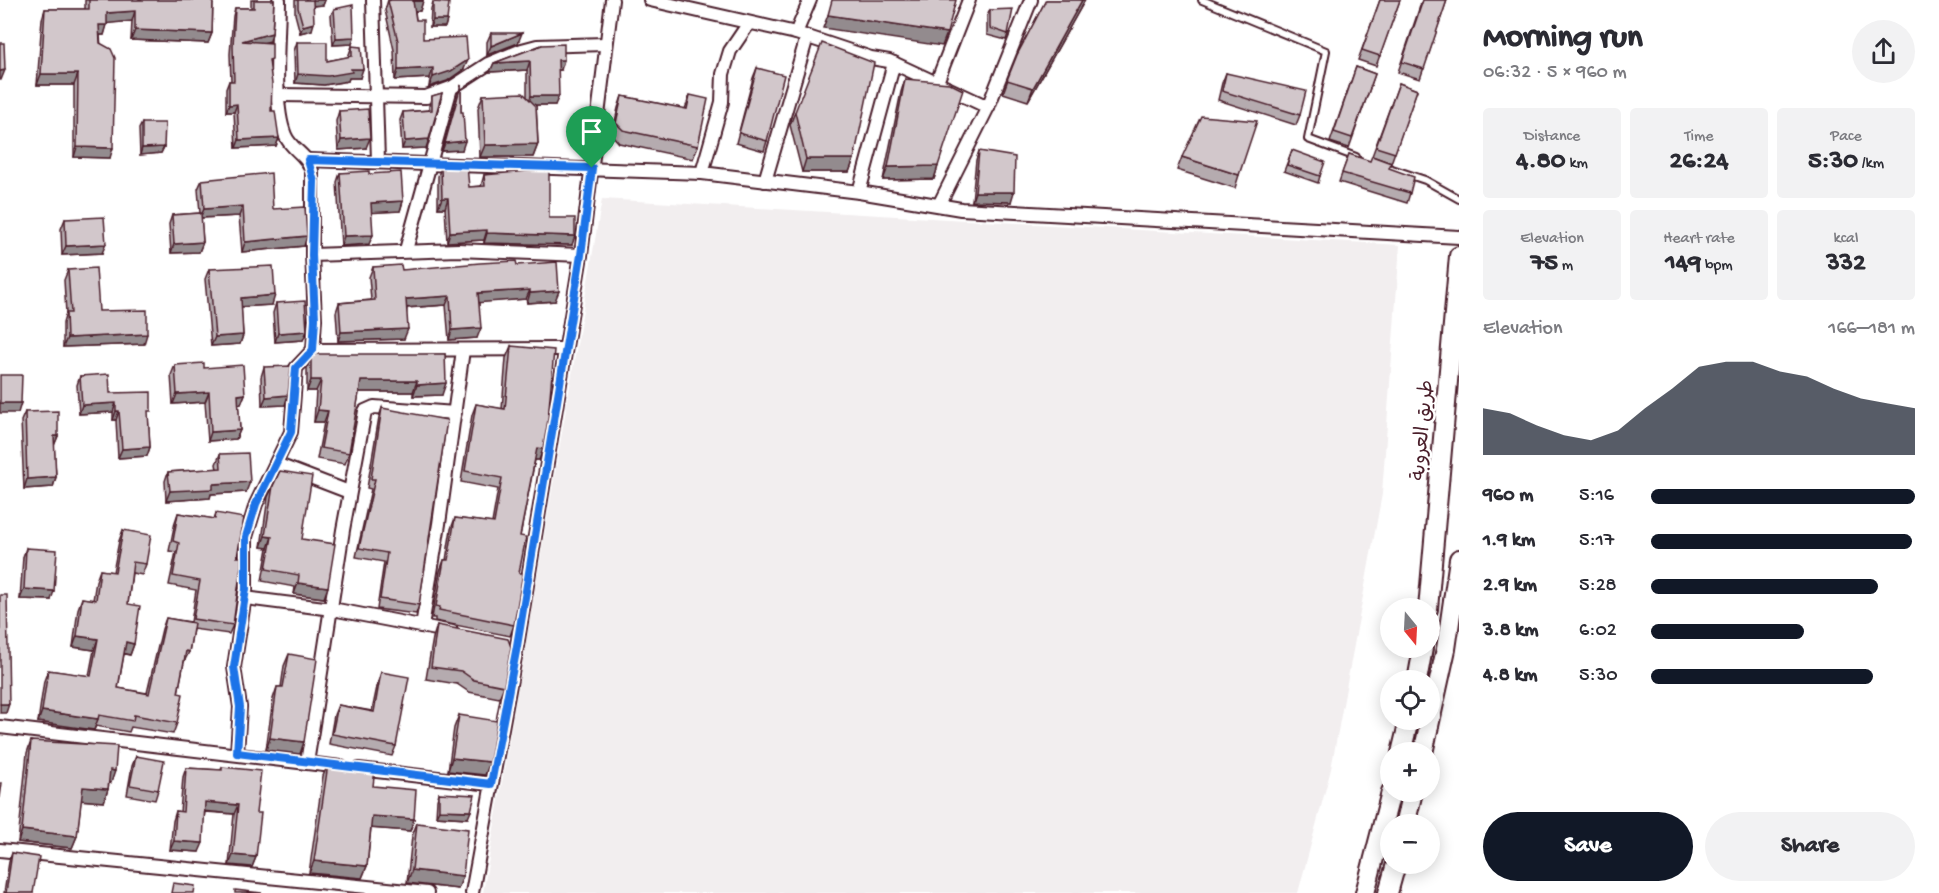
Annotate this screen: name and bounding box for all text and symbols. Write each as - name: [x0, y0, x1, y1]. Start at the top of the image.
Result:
- text: Morning run: [1483, 20, 1643, 58]
- button: share: [1852, 20, 1915, 83]
- text: 06:32 · 5 × 960 m: [1483, 62, 1627, 85]
- pin: [566, 106, 617, 168]
- icon: arrive: [575, 115, 608, 148]
- text: Distance: [1524, 128, 1580, 147]
- text: Time: [1684, 128, 1714, 147]
- text: Pace: [1830, 128, 1862, 147]
- text: 4.80: [1516, 147, 1566, 178]
- text: 26:24: [1669, 147, 1729, 178]
- text: 5:30: [1808, 147, 1858, 178]
- text: km: [1566, 155, 1588, 174]
- text: /km: [1858, 155, 1884, 174]
- text: Elevation: [1520, 230, 1584, 249]
- text: Heart rate: [1663, 230, 1735, 249]
- text: kcal: [1834, 230, 1858, 249]
- text: 75: [1531, 249, 1558, 280]
- text: 149: [1665, 249, 1701, 280]
- text: 332: [1826, 249, 1866, 280]
- text: m: [1558, 257, 1573, 276]
- text: bpm: [1701, 257, 1733, 276]
- text: Elevation: [1483, 318, 1563, 341]
- text: 166–181 m: [1828, 318, 1915, 341]
- street label: طريق العروبة: [1408, 379, 1440, 482]
- text: 960 m: [1483, 485, 1533, 508]
- text: 5:16: [1579, 485, 1614, 508]
- text: 1.9 km: [1483, 530, 1535, 553]
- text: 5:17: [1579, 530, 1614, 553]
- text: 2.9 km: [1483, 575, 1537, 598]
- text: 5:28: [1579, 575, 1617, 598]
- north arrow: [1380, 598, 1440, 658]
- map controls: [1380, 598, 1440, 874]
- text: 3.8 km: [1483, 620, 1538, 643]
- text: 6:02: [1579, 620, 1617, 643]
- text: 4.8 km: [1483, 665, 1538, 688]
- text: 5:30: [1579, 665, 1618, 688]
- button: locate: [1380, 670, 1440, 730]
- button: +: [1380, 742, 1440, 802]
- button: Save: [1483, 812, 1693, 881]
- button: Share: [1705, 812, 1915, 881]
- button: −: [1380, 814, 1440, 874]

